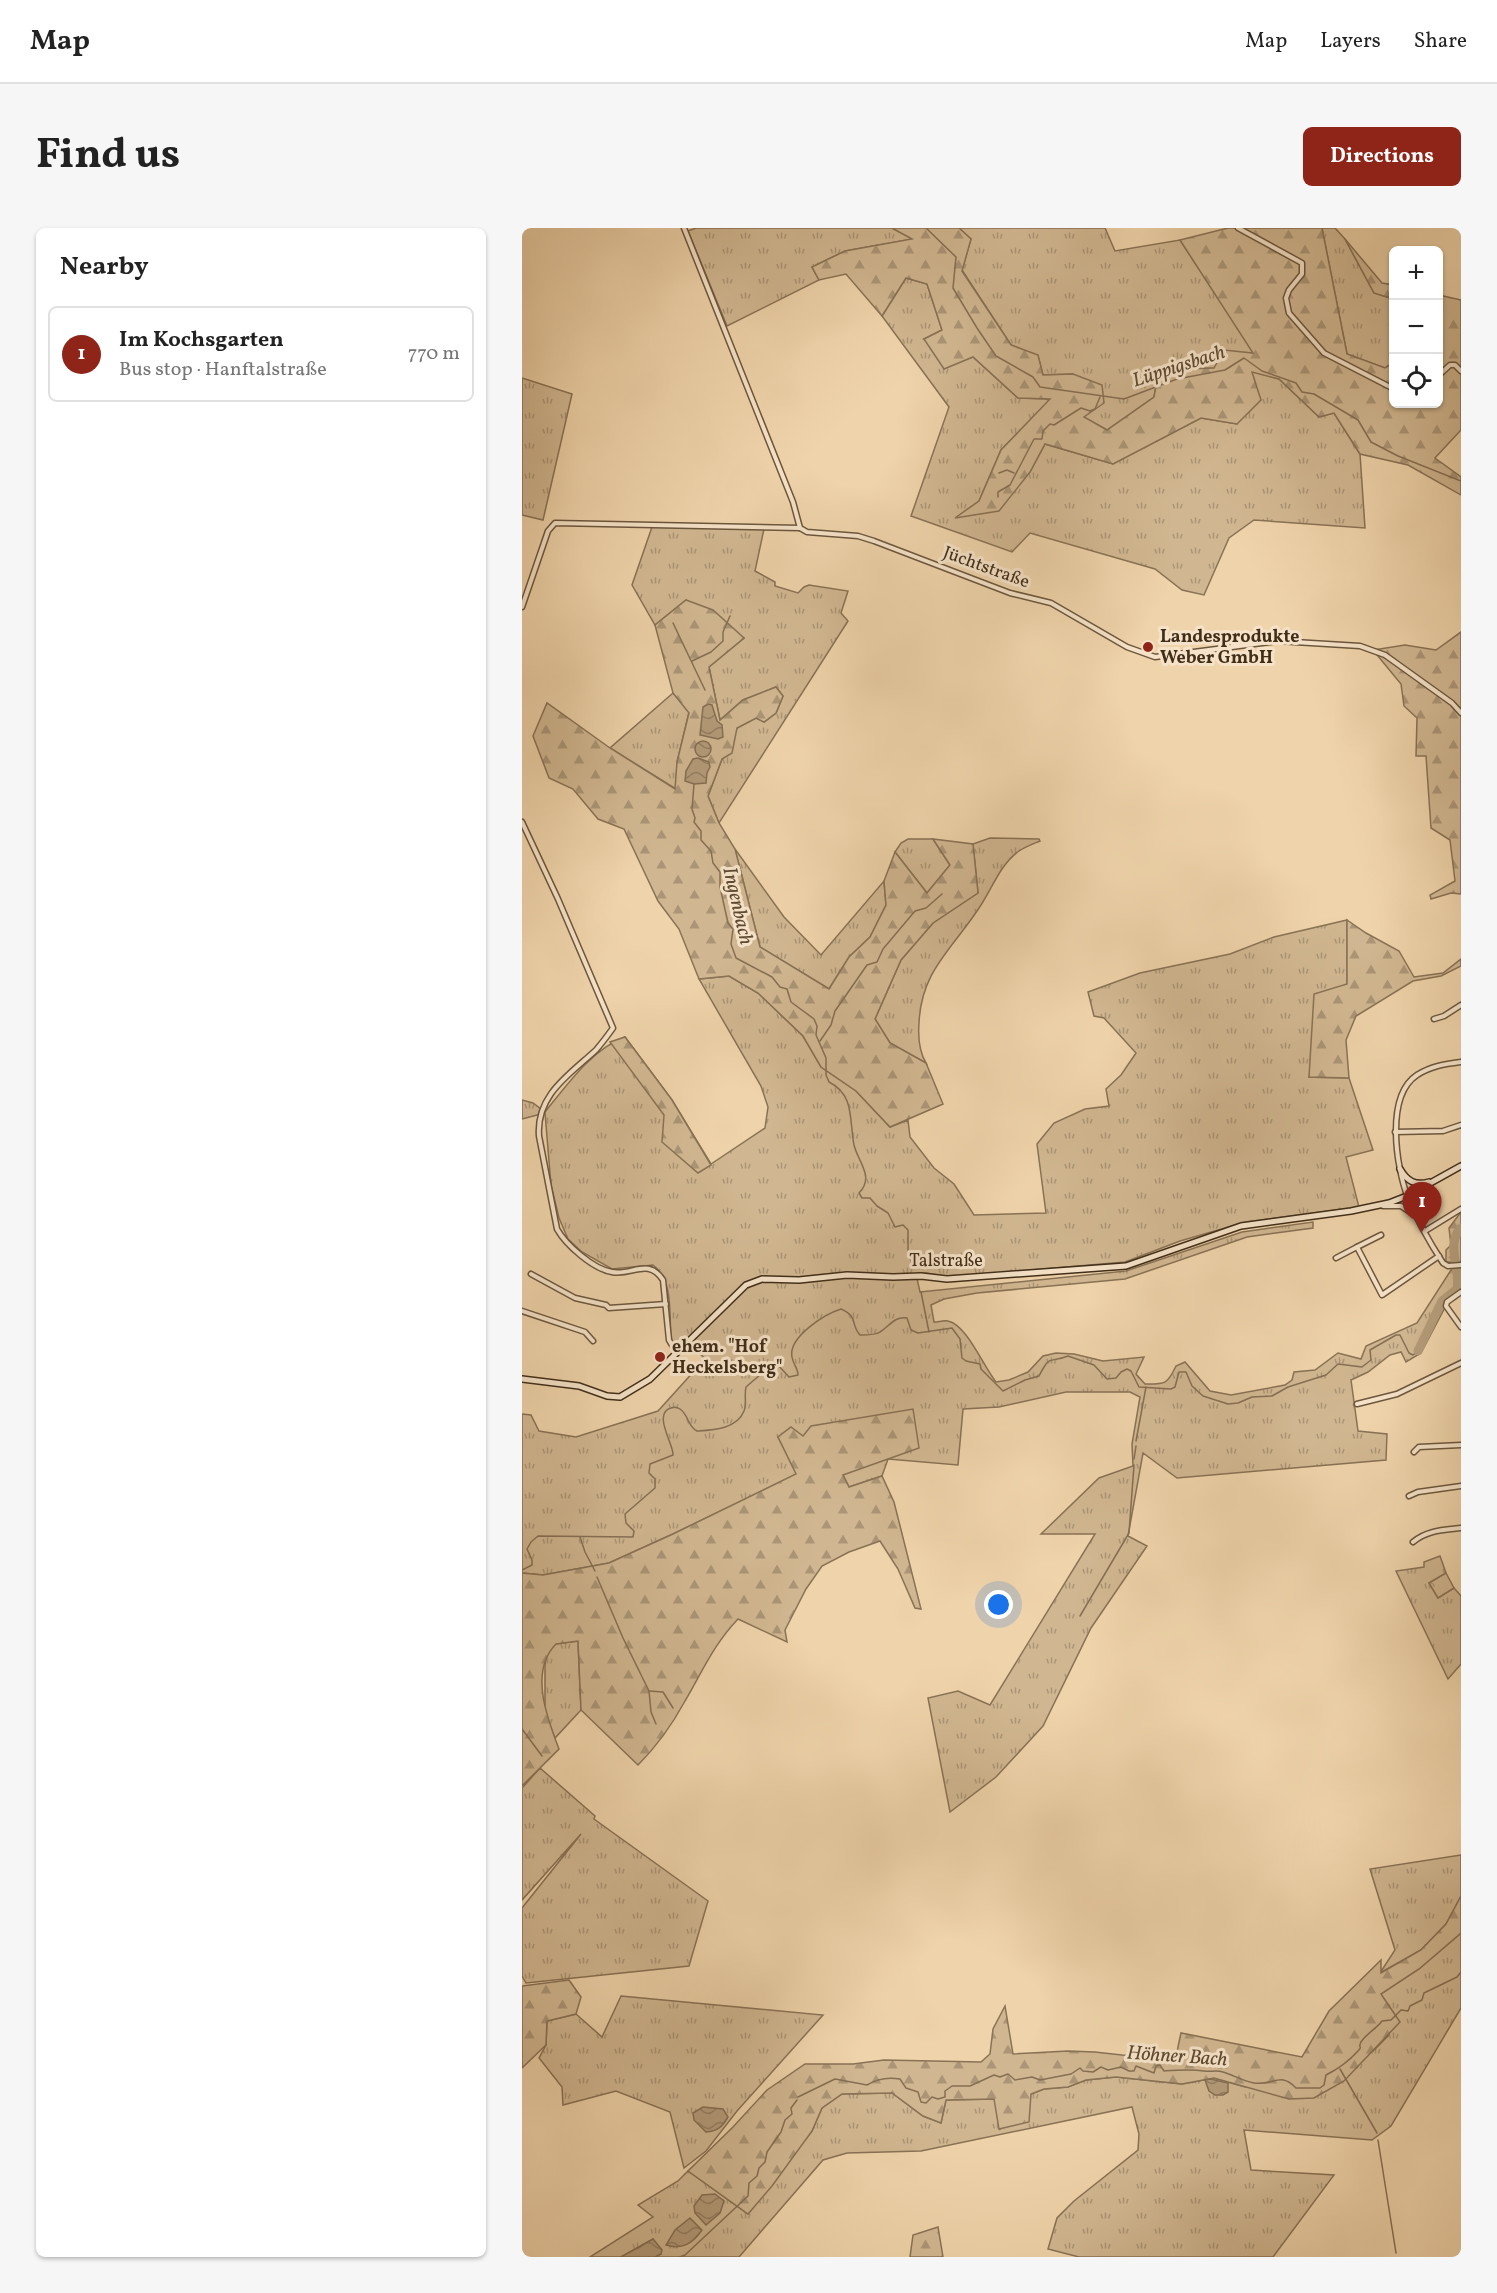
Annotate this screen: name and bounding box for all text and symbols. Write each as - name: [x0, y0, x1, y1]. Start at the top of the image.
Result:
- text: Map: [30, 22, 90, 61]
- text: Map: [1245, 27, 1287, 56]
- text: Layers: [1320, 27, 1381, 56]
- text: Share: [1414, 27, 1467, 56]
- text: Find us: [36, 127, 180, 186]
- button: Directions: [1303, 127, 1461, 186]
- map controls: [1389, 246, 1443, 408]
- button: +: [1389, 246, 1443, 300]
- text: Nearby: [60, 249, 149, 285]
- button: −: [1389, 300, 1443, 354]
- text: Im Kochsgarten: [119, 325, 284, 356]
- water label: Lüppigsbach: [1129, 339, 1229, 395]
- text: 1: [77, 340, 86, 368]
- text: 770 m: [408, 340, 460, 368]
- button: locate: [1389, 354, 1443, 408]
- text: Bus stop · Hanftalstraße: [119, 356, 327, 384]
- street label: Jüchtstraße: [939, 541, 1033, 595]
- place label: Landesprodukte Weber GmbH: [1160, 625, 1299, 671]
- marker: Landesprodukte Weber GmbH: [1141, 640, 1155, 654]
- water label: Ingenbach: [714, 864, 760, 948]
- pin: 1: [1402, 1182, 1442, 1232]
- street label: Talstraße: [909, 1249, 983, 1274]
- place label: ehem. "Hof Heckelsberg": [672, 1335, 783, 1381]
- marker: ehem. "Hof Heckelsberg": [653, 1350, 667, 1364]
- your location: [984, 1590, 1013, 1619]
- water label: Höhner Bach: [1126, 2040, 1228, 2074]

